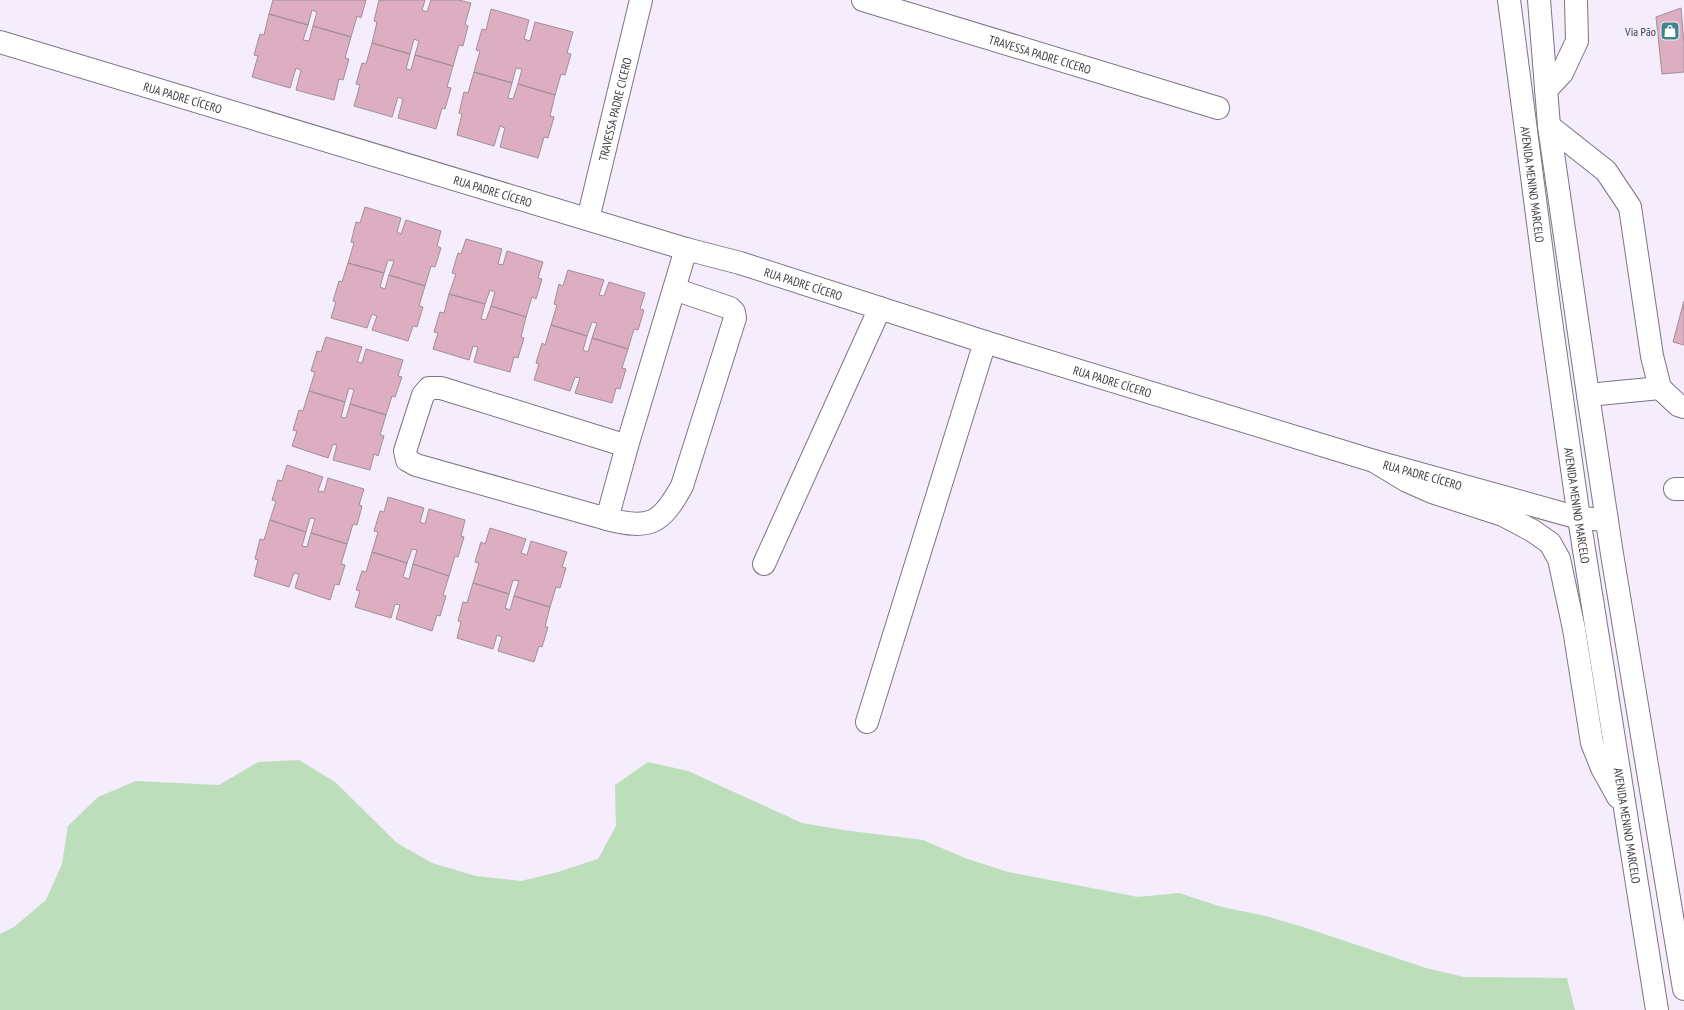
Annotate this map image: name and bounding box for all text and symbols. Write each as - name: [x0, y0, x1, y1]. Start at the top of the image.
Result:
- shop icon: Via Pão: [1659, 20, 1681, 42]
- place label: Via Pão: [1624, 24, 1656, 39]
- street label: TRAVESSA PADRE CICERO: [987, 31, 1093, 77]
- street label: TRAVESSA PADRE CICERO: [595, 55, 634, 163]
- street label: RUA PADRE CÍCERO: [142, 78, 224, 116]
- street label: AVENIDA MENINO MARCELO: [1518, 125, 1548, 244]
- street label: RUA PADRE CÍCERO: [452, 172, 534, 210]
- street label: RUA PADRE CÍCERO: [763, 264, 845, 303]
- street label: RUA PADRE CÍCERO: [1071, 362, 1154, 400]
- street label: AVENIDA MENINO MARCELO: [1562, 446, 1594, 565]
- street label: RUA PADRE CÍCERO: [1382, 456, 1464, 493]
- street label: AVENIDA MENINO MARCELO: [1611, 766, 1644, 885]

